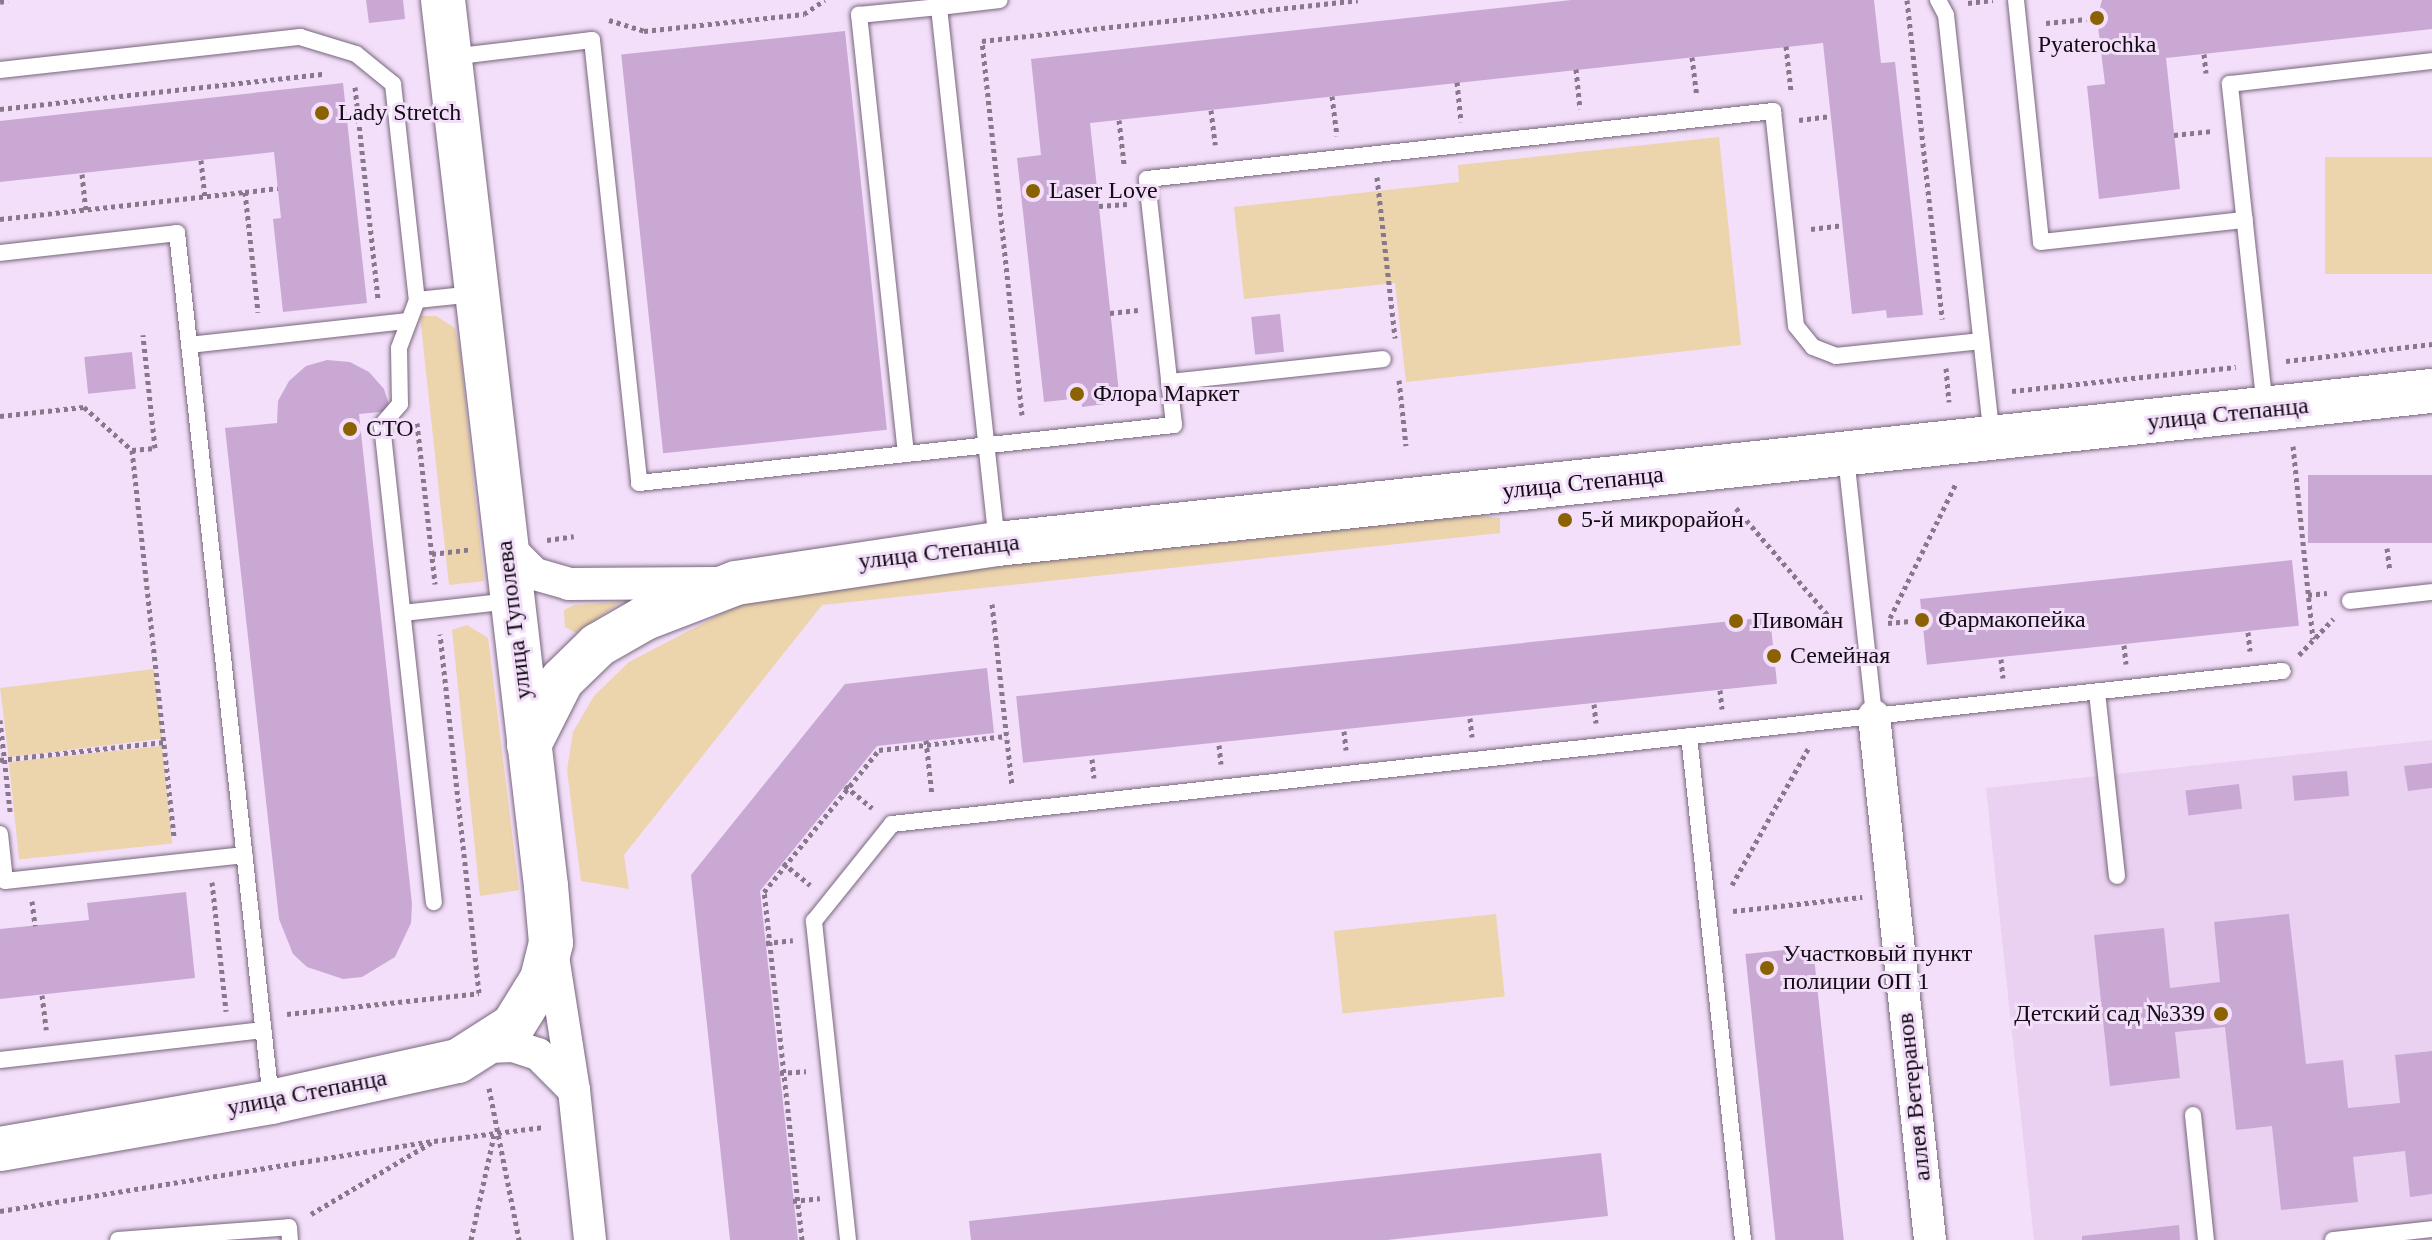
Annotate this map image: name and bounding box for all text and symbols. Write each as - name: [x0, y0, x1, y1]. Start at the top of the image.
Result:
- marker: Pyaterochka: [2088, 9, 2106, 27]
- place label: Pyaterochka: [2038, 31, 2156, 59]
- place label: Lady Stretch: [338, 99, 461, 127]
- marker: Lady Stretch: [313, 104, 331, 122]
- place label: Laser Love: [1049, 177, 1158, 205]
- marker: Laser Love: [1024, 182, 1042, 200]
- place label: Флора Маркет: [1093, 380, 1240, 408]
- marker: Флора Маркет: [1068, 385, 1086, 403]
- street label: улица Степанца: [2146, 391, 2310, 437]
- place label: СТО: [366, 415, 414, 443]
- marker: СТО: [341, 420, 359, 438]
- street label: улица Степанца: [1501, 460, 1665, 506]
- place label: 5-й микрорайон: [1581, 506, 1744, 534]
- marker: 5-й микрорайон: [1556, 511, 1574, 529]
- street label: улица Степанца: [857, 528, 1021, 576]
- street label: улица Туполева: [490, 539, 538, 701]
- place label: Фармакопейка: [1938, 606, 2086, 634]
- place label: Пивоман: [1752, 607, 1843, 635]
- marker: Фармакопейка: [1913, 611, 1931, 629]
- marker: Пивоман: [1727, 612, 1745, 630]
- place label: Семейная: [1790, 642, 1890, 670]
- marker: Семейная: [1765, 647, 1783, 665]
- place label: Участковый пункт полиции ОП 1: [1783, 940, 1972, 996]
- marker: Участковый пункт полиции ОП 1: [1758, 959, 1776, 977]
- place label: Детский сад №339: [2014, 1000, 2205, 1028]
- marker: Детский сад №339: [2212, 1005, 2230, 1023]
- street label: аллея Ветеранов: [1891, 1011, 1937, 1183]
- street label: улица Степанца: [225, 1063, 389, 1123]

